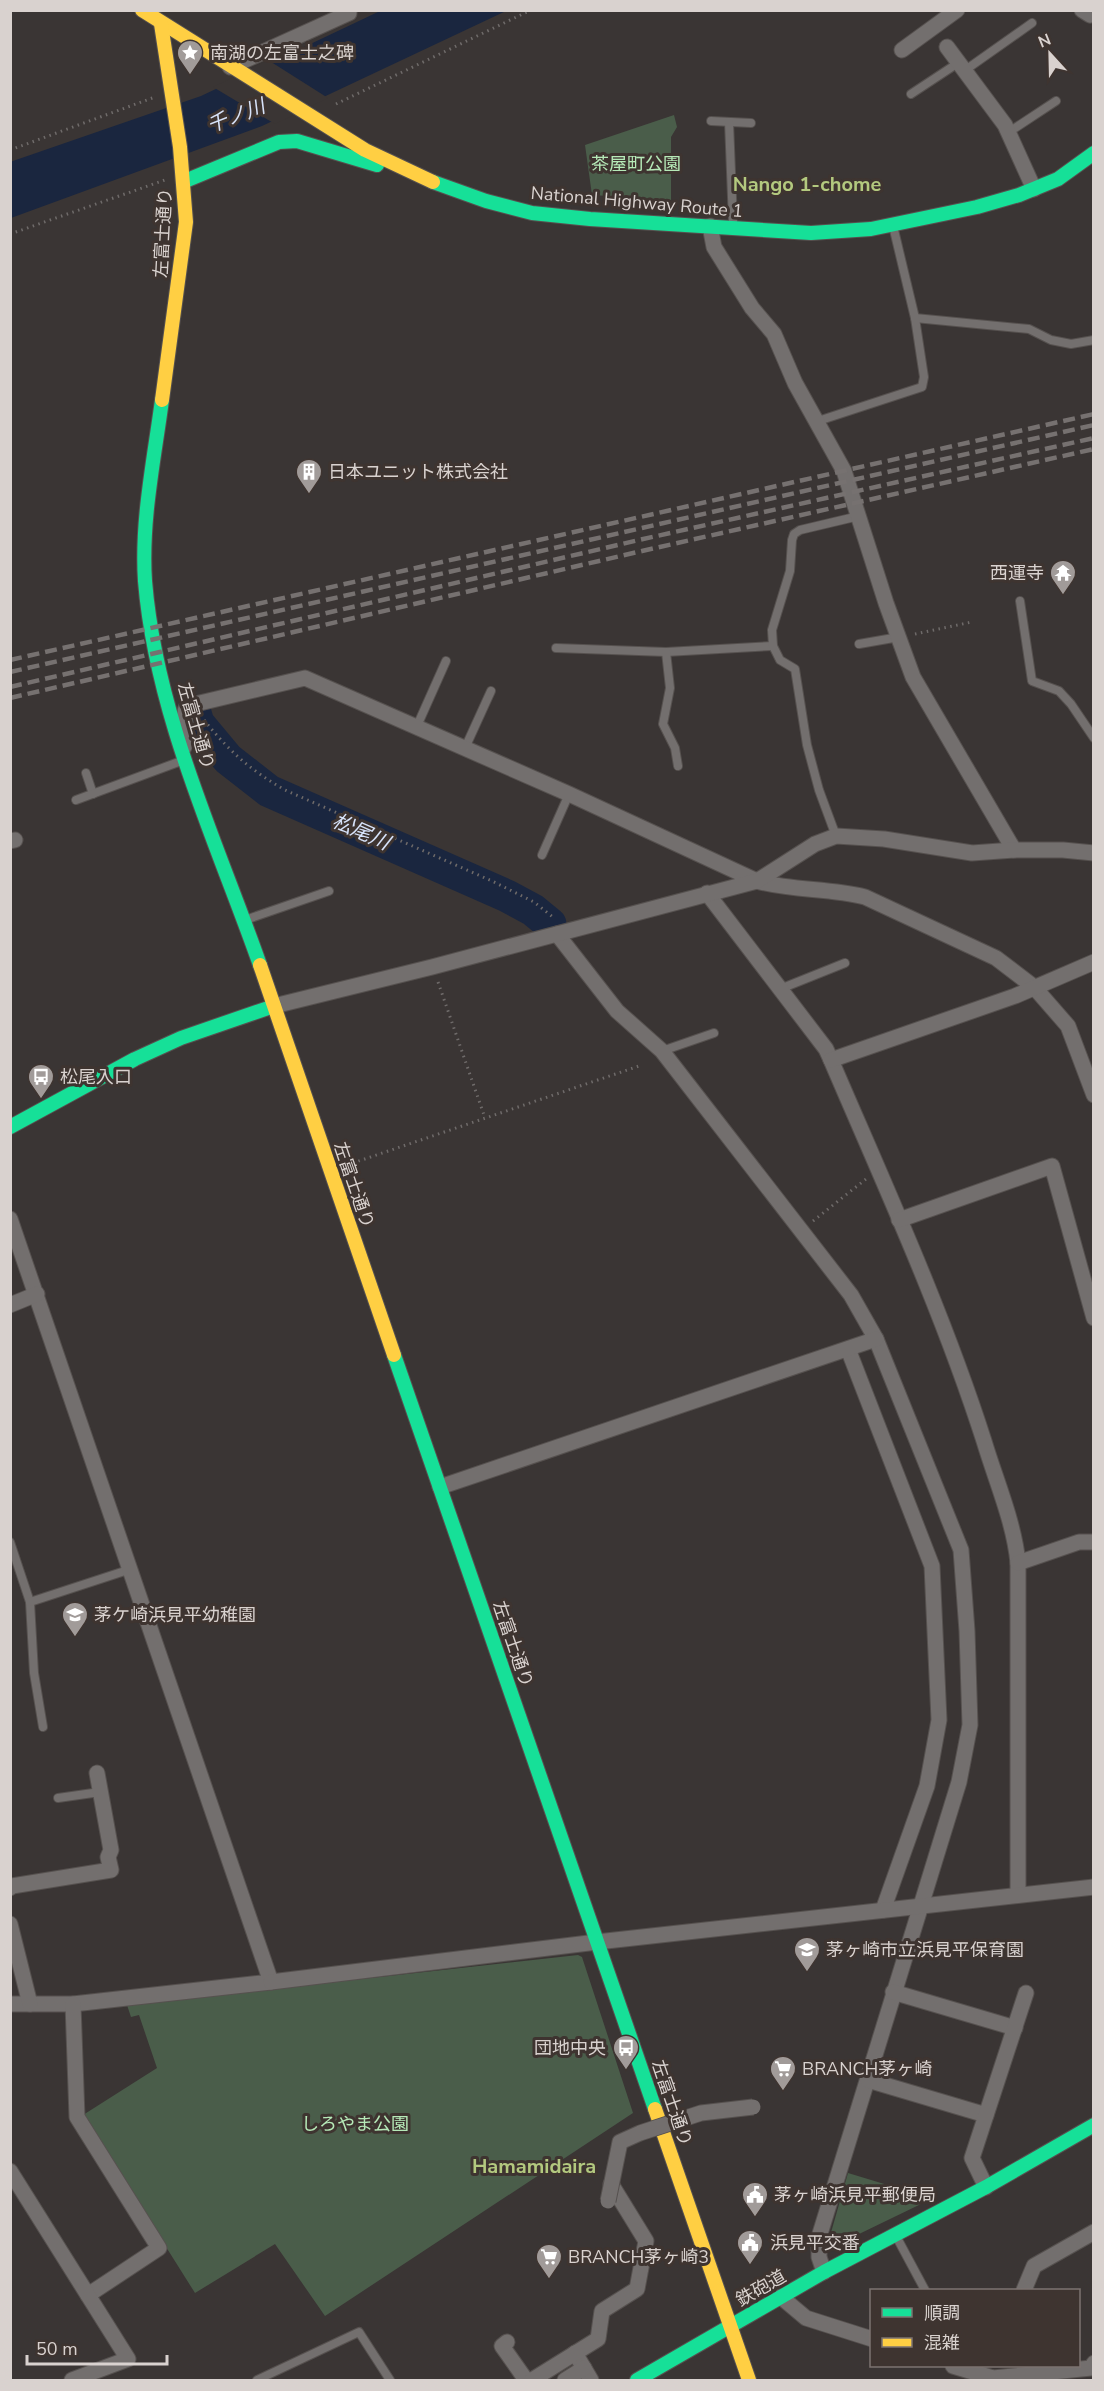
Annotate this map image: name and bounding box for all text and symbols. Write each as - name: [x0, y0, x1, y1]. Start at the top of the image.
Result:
- north arrow: [1020, 24, 1080, 84]
- text: N: [1035, 29, 1054, 53]
- place icon: 南湖の左富士之碑: [175, 38, 205, 76]
- place label: 南湖の左富士之碑: [210, 41, 354, 65]
- water label: 千ノ川: [203, 92, 271, 139]
- park label: 茶屋町公園: [591, 152, 681, 176]
- district label: Nango 1-chome: [733, 171, 881, 198]
- street label: National Highway Route 1: [530, 181, 744, 223]
- street label: 左富士通り: [149, 187, 177, 279]
- building icon: 日本ユニット株式会社: [294, 457, 324, 495]
- place label: 日本ユニット株式会社: [328, 460, 508, 484]
- temple icon: 西運寺: [1048, 558, 1078, 596]
- place label: 西運寺: [990, 561, 1044, 585]
- street label: 左富士通り: [172, 679, 220, 773]
- water label: 松尾川: [328, 807, 396, 857]
- bus stop icon: 松尾入口: [26, 1062, 56, 1100]
- place label: 松尾入口: [60, 1065, 132, 1089]
- street label: 左富士通り: [328, 1139, 380, 1231]
- street label: 左富士通り: [487, 1598, 539, 1690]
- school or university icon: 茅ケ崎浜見平幼稚園: [60, 1600, 90, 1638]
- place label: 茅ケ崎浜見平幼稚園: [94, 1603, 256, 1627]
- school or university icon: 茅ヶ崎市立浜見平保育園: [792, 1935, 822, 1973]
- place label: 茅ヶ崎市立浜見平保育園: [826, 1938, 1024, 1962]
- bus stop icon: 団地中央: [611, 2033, 641, 2071]
- place label: 団地中央: [534, 2036, 606, 2060]
- supermarket icon: BRANCH茅ヶ崎: [768, 2054, 798, 2092]
- street label: 左富士通り: [646, 2057, 698, 2149]
- place label: BRANCH茅ヶ崎: [802, 2057, 932, 2081]
- park label: しろやま公園: [301, 2112, 409, 2136]
- district label: Hamamidaira: [472, 2153, 596, 2180]
- public building icon: 茅ヶ崎浜見平郵便局: [740, 2180, 770, 2218]
- place label: 茅ヶ崎浜見平郵便局: [774, 2183, 936, 2207]
- public building icon: 浜見平交番: [735, 2228, 765, 2266]
- place label: 浜見平交番: [770, 2231, 860, 2255]
- supermarket icon: BRANCH茅ヶ崎3: [534, 2242, 564, 2280]
- place label: BRANCH茅ヶ崎3: [568, 2245, 709, 2269]
- street label: 鉄砲道: [732, 2264, 790, 2312]
- legend: [870, 2289, 1080, 2367]
- text: 順調: [924, 2301, 960, 2325]
- scale bar: [27, 2328, 166, 2366]
- text: 混雑: [924, 2331, 960, 2355]
- text: 50 m: [36, 2337, 78, 2361]

